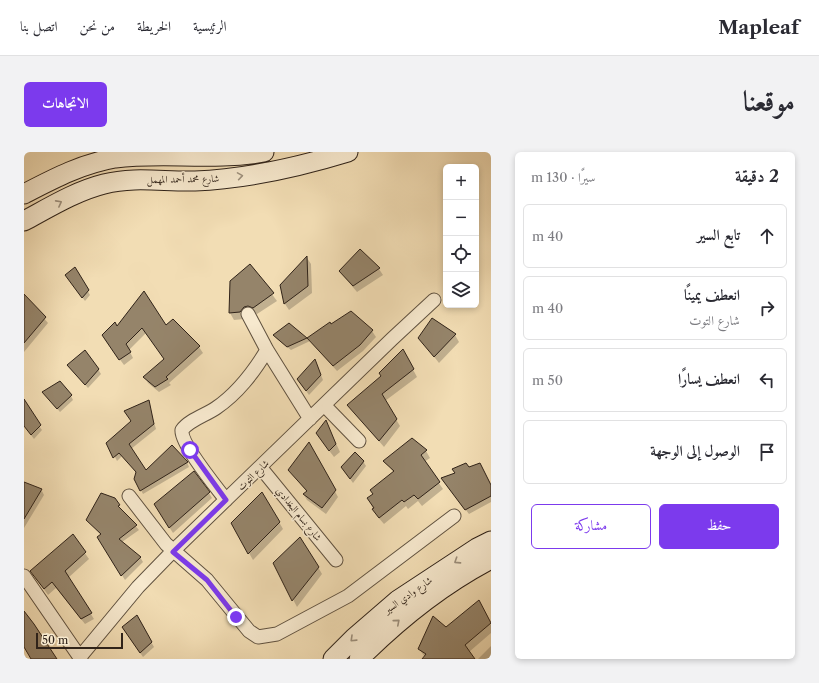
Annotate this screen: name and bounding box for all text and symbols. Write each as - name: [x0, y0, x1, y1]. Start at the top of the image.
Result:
- text: Mapleaf: [718, 16, 799, 39]
- text: اتصل بنا: [20, 17, 58, 35]
- text: من نحن: [80, 17, 115, 35]
- text: الخريطة: [137, 17, 171, 35]
- text: الرئيسية: [193, 17, 227, 35]
- button: الاتجاهات: [24, 82, 107, 127]
- text: موقعنا: [743, 84, 795, 118]
- map controls: [443, 164, 479, 308]
- button: +: [443, 164, 479, 200]
- text: 2 دقيقة: [735, 166, 779, 186]
- text: سيرًا · 130 m: [531, 169, 595, 185]
- street label: شارع محمد أحمد المهمل: [147, 171, 220, 189]
- one-way arrow: [237, 172, 243, 181]
- one-way arrow: [54, 200, 62, 207]
- button: −: [443, 200, 479, 236]
- text: تابع السير: [697, 225, 740, 244]
- icon: ahead: [756, 225, 778, 247]
- text: 40 m: [532, 228, 563, 244]
- button: locate: [443, 236, 479, 272]
- button: layers: [443, 272, 479, 308]
- text: انعطف يمينًا: [684, 285, 740, 304]
- icon: right: [756, 297, 778, 319]
- text: 40 m: [532, 300, 563, 316]
- text: شارع التوت: [689, 312, 740, 328]
- text: انعطف يسارًا: [678, 369, 740, 388]
- icon: left: [756, 369, 778, 391]
- text: 50 m: [532, 372, 563, 388]
- route start: [181, 441, 199, 459]
- text: الوصول إلى الوجهة: [650, 441, 740, 460]
- icon: arrive: [756, 441, 778, 463]
- street label: شارع التوت: [234, 457, 274, 495]
- street label: شارع بسام البغدادي: [271, 484, 325, 546]
- button: مشاركة: [531, 504, 651, 549]
- button: حفظ: [659, 504, 779, 549]
- one-way arrow: [455, 556, 462, 563]
- street label: شارع وادي السير: [380, 573, 437, 619]
- route end: [227, 608, 245, 626]
- one-way arrow: [393, 620, 400, 627]
- scale bar: [36, 631, 123, 650]
- text: 50 m: [42, 633, 68, 647]
- one-way arrow: [351, 634, 358, 641]

